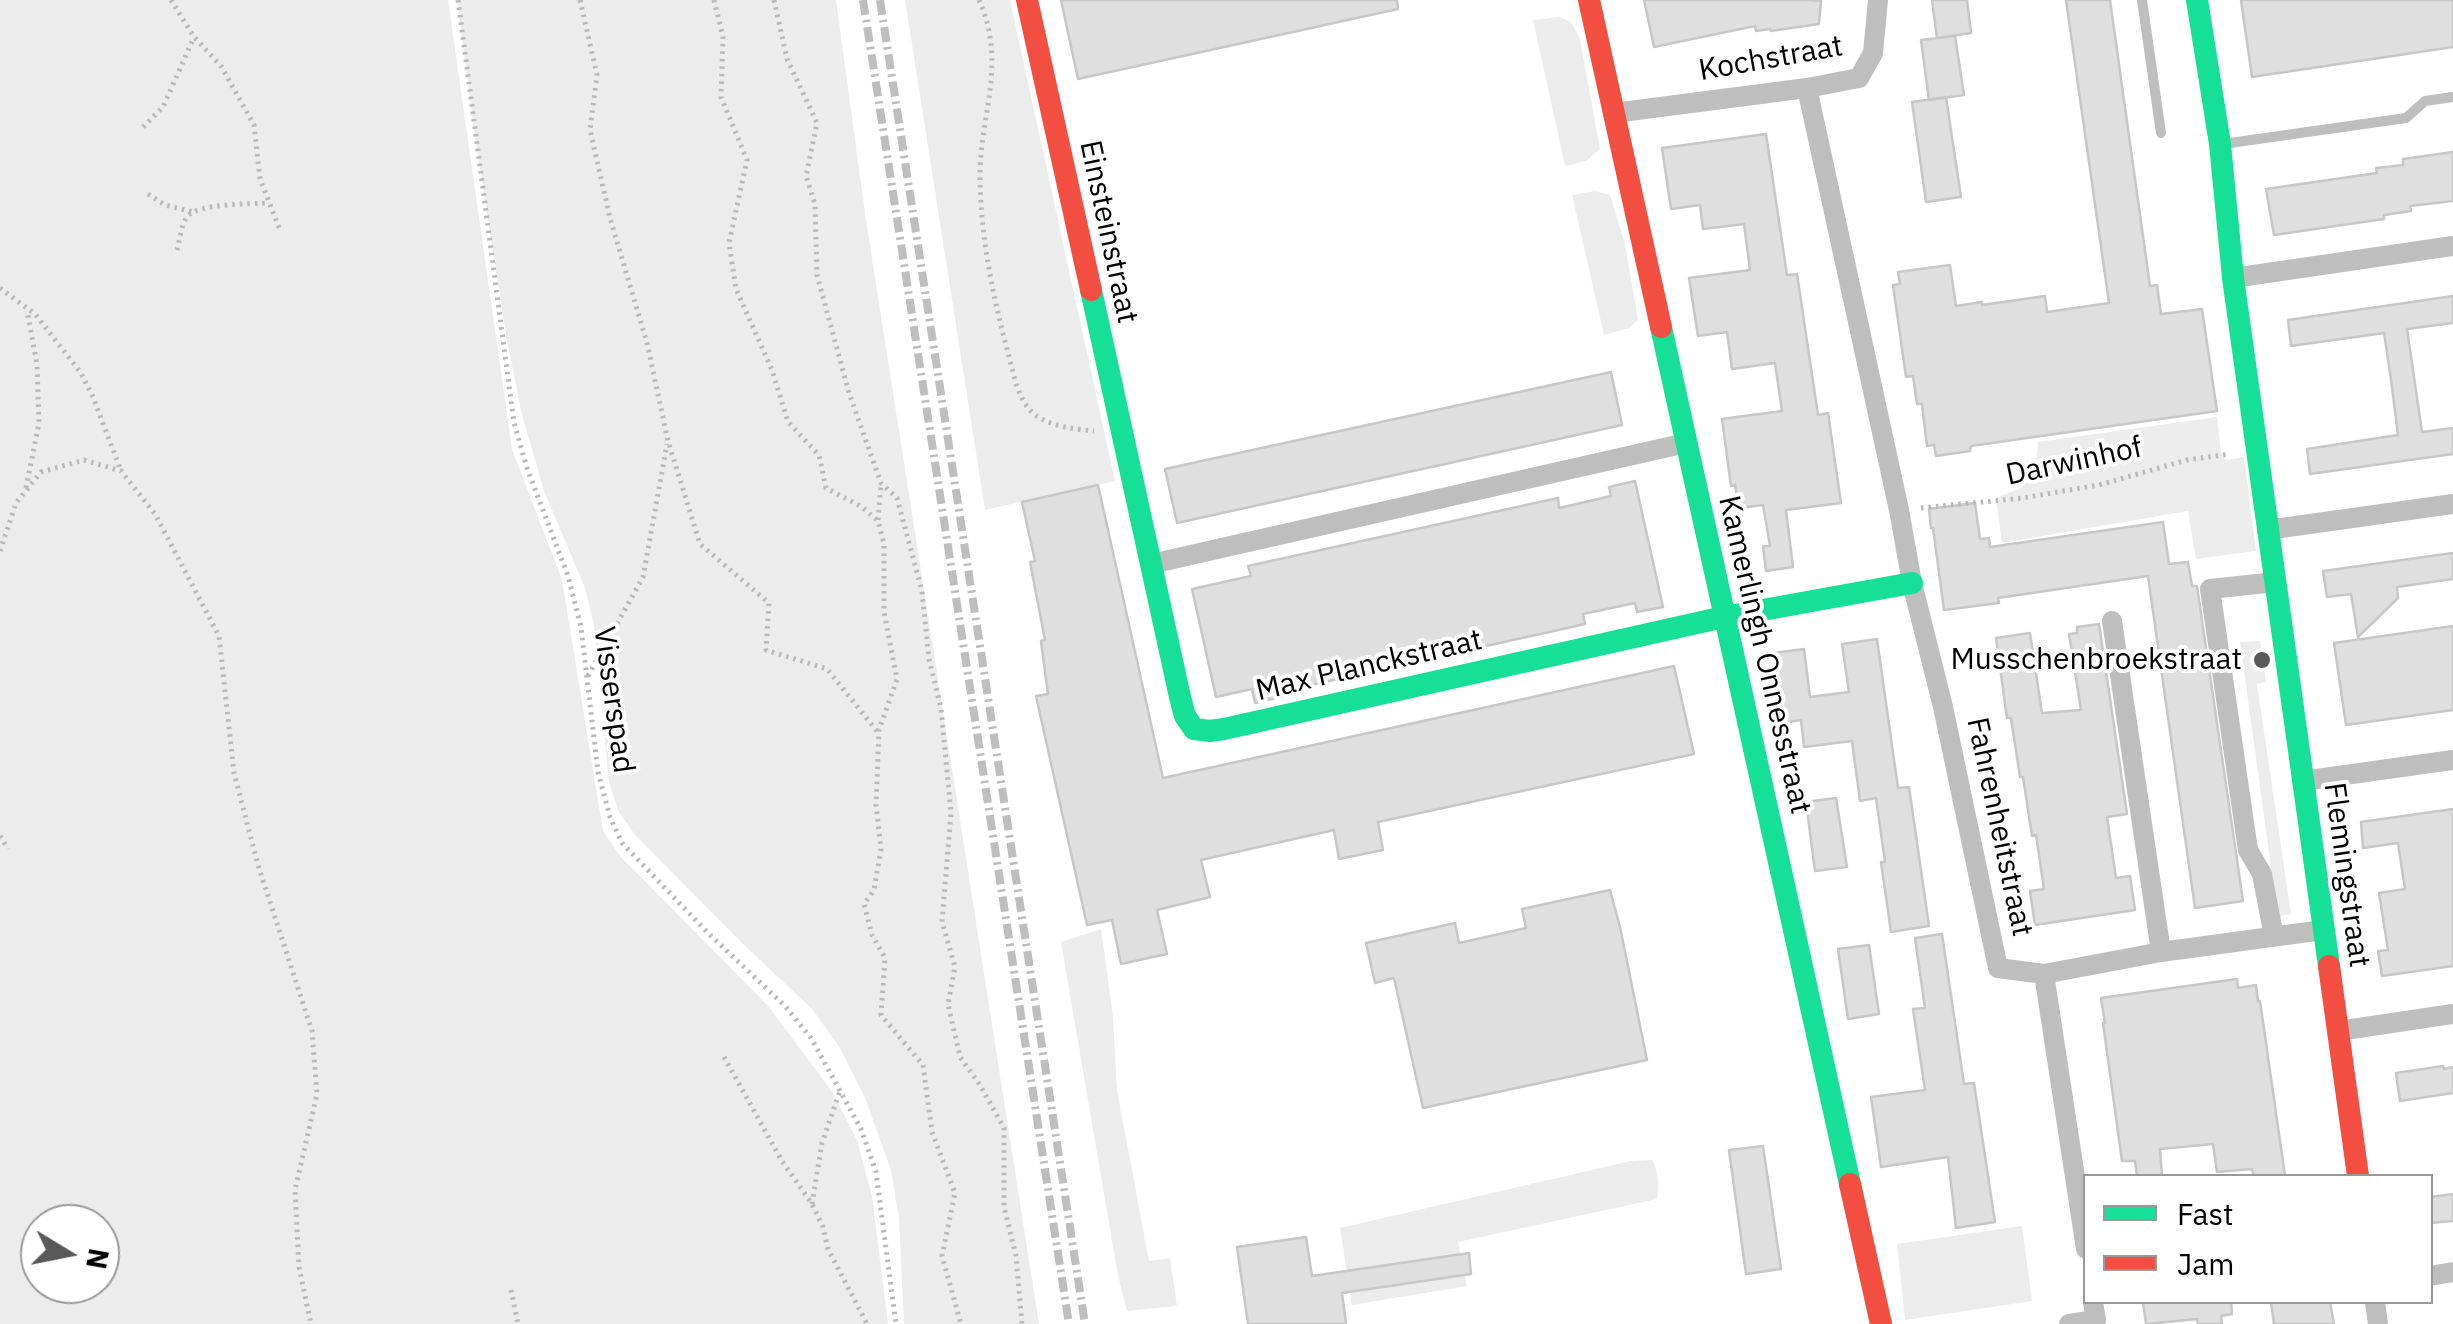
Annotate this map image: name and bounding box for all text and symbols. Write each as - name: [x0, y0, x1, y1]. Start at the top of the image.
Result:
- street label: Kochstraat: [1696, 29, 1846, 89]
- street label: Einsteinstraat: [1071, 137, 1145, 327]
- street label: Darwinhof: [2003, 430, 2145, 494]
- street label: Kamerlingh Onnesstraat: [1710, 492, 1818, 818]
- street label: Max Planckstraat: [1252, 622, 1486, 710]
- street label: Visserspad: [585, 624, 641, 776]
- place label: Musschenbroekstraat: [1950, 642, 2242, 678]
- marker: Musschenbroekstraat: [2251, 649, 2273, 671]
- street label: Fahrenheitstraat: [1958, 714, 2040, 940]
- street label: Flemingstraat: [2315, 780, 2377, 970]
- legend: [2083, 1174, 2433, 1304]
- text: Fast: [2177, 1194, 2234, 1233]
- north arrow: [20, 1204, 120, 1304]
- text: Jam: [2177, 1244, 2235, 1283]
- text: N: [78, 1246, 118, 1272]

